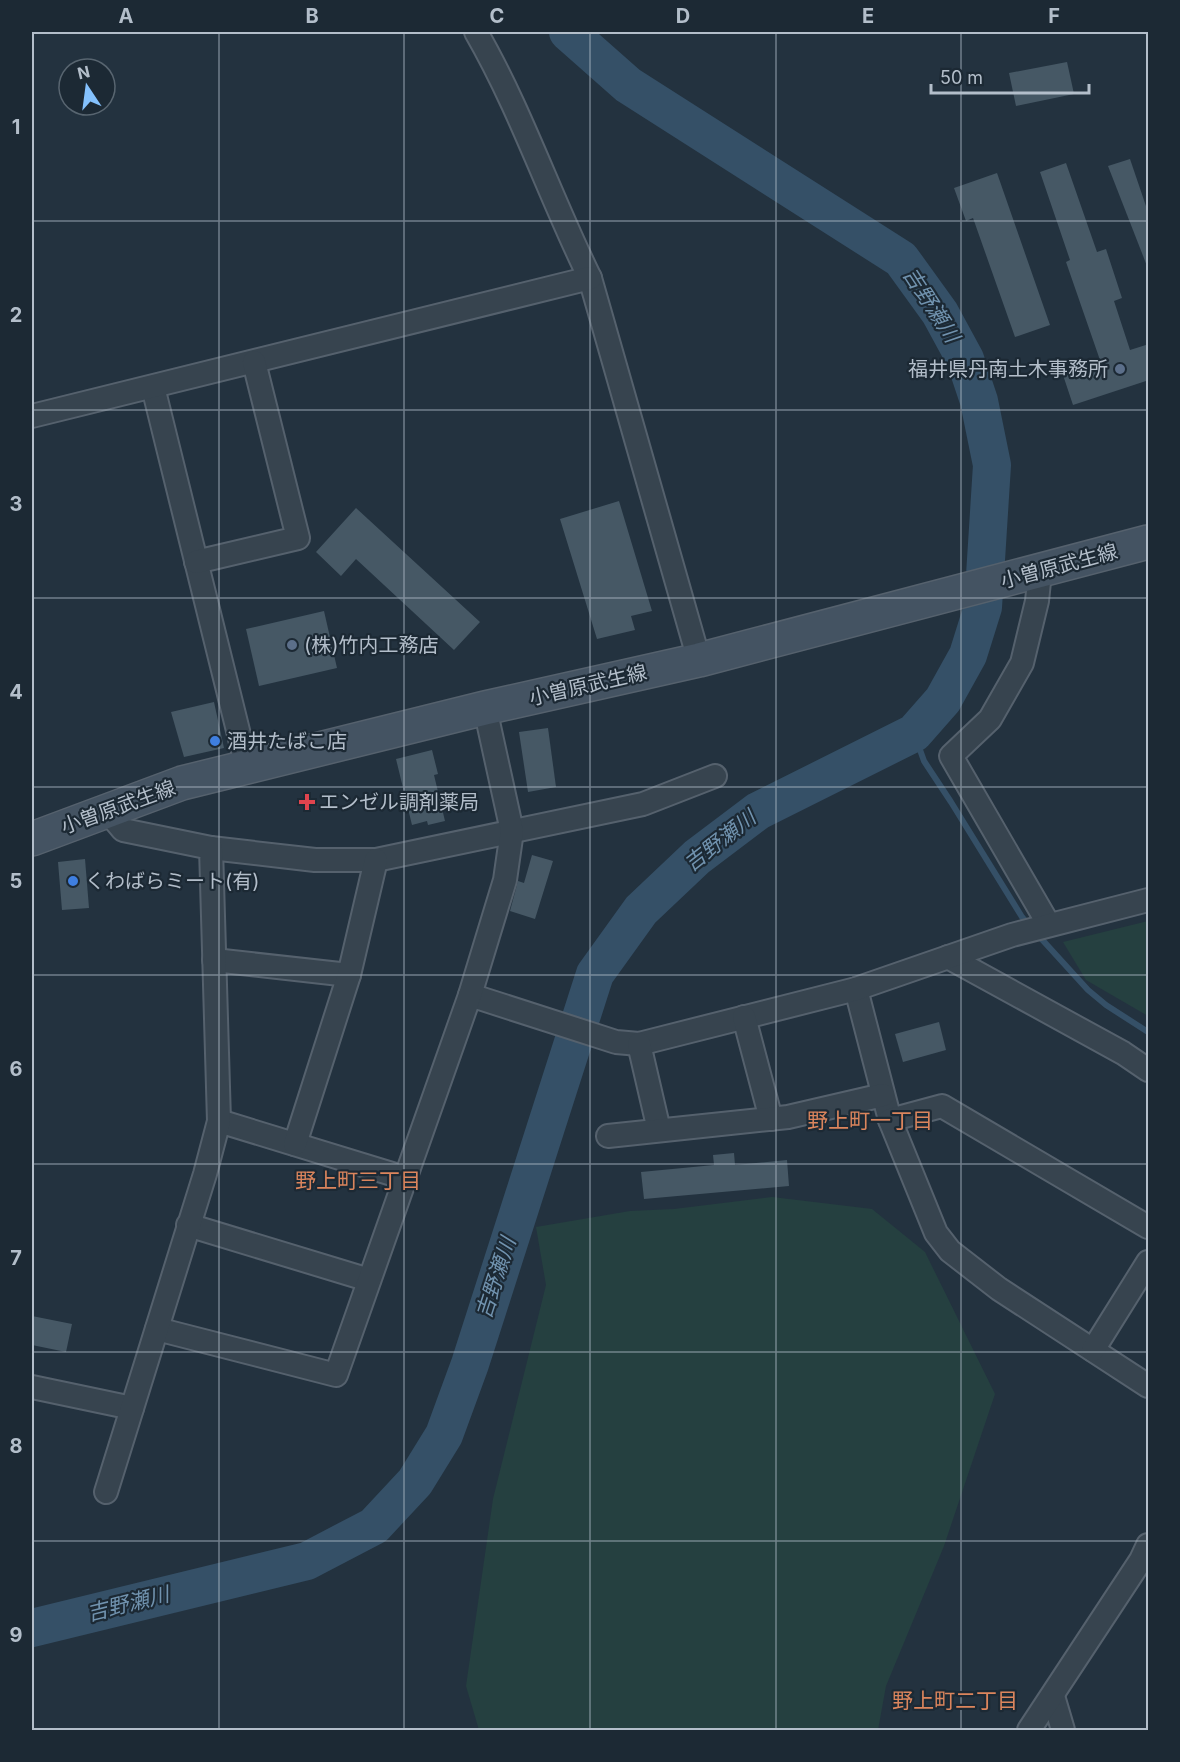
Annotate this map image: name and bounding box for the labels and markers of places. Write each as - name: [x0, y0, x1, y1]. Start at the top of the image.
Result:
- place label: 福井県丹南土木事務所: [908, 357, 1108, 381]
- marker: 福井県丹南土木事務所: [1113, 362, 1127, 376]
- place label: (株)竹内工務店: [304, 633, 439, 657]
- marker: (株)竹内工務店: [285, 638, 299, 652]
- place label: 酒井たばこ店: [227, 729, 347, 753]
- marker: 酒井たばこ店: [208, 734, 222, 748]
- place label: エンゼル調剤薬局: [319, 790, 479, 814]
- marker: エンゼル調剤薬局: [300, 795, 314, 809]
- place label: くわばらミート(有): [85, 869, 260, 893]
- marker: くわばらミート(有): [66, 874, 80, 888]

